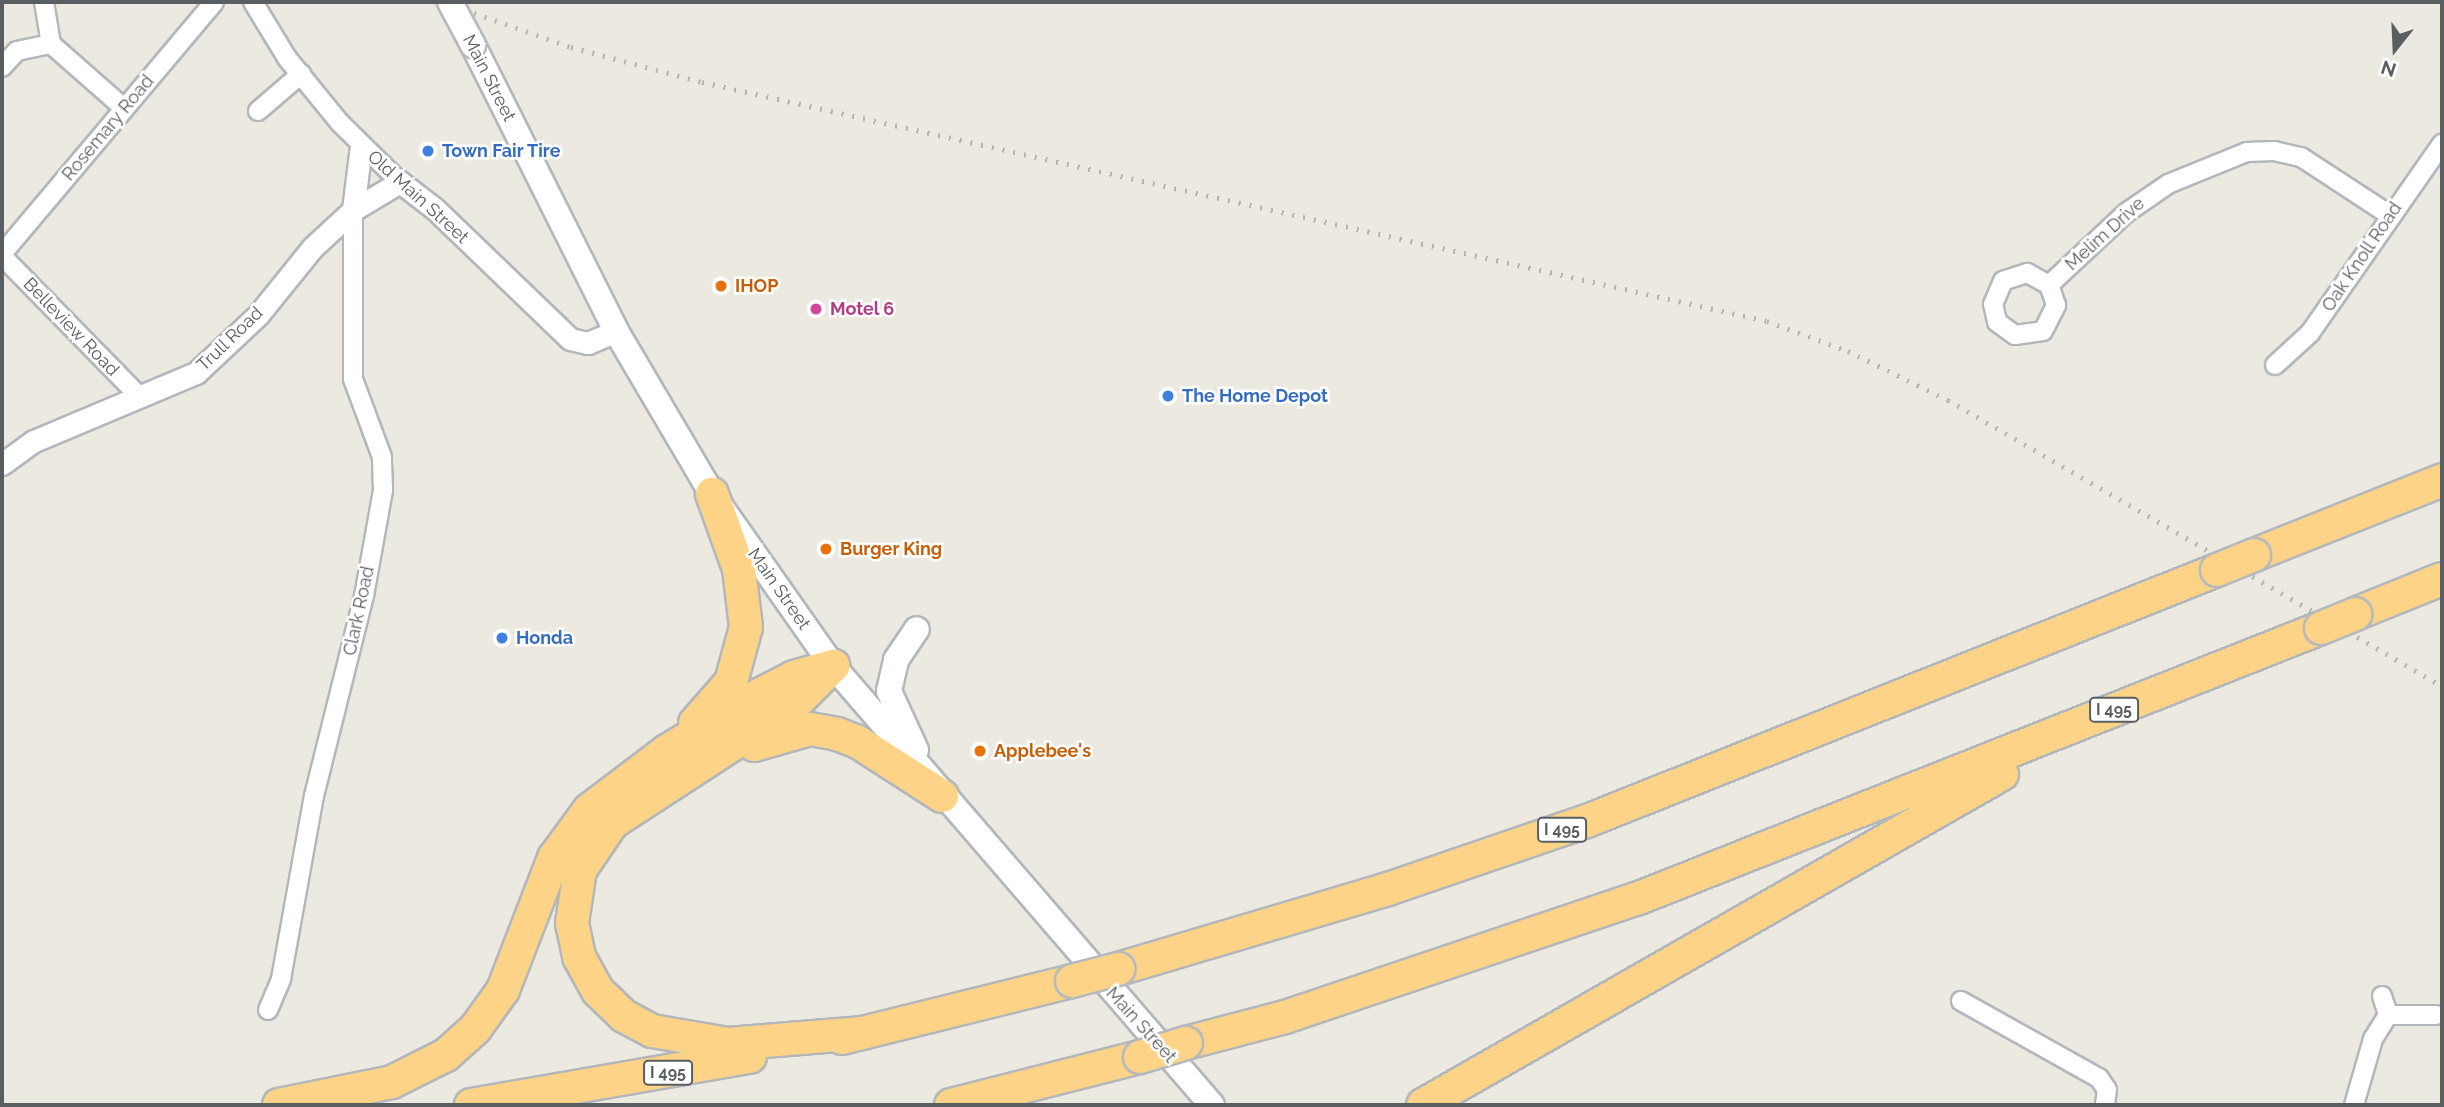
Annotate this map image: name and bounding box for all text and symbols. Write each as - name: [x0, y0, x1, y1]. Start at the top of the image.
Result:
- north arrow: [2360, 14, 2430, 84]
- street label: Main Street: [458, 31, 520, 125]
- text: N: [2378, 56, 2399, 82]
- street label: Rosemary Road: [57, 71, 159, 185]
- place label: Town Fair Tire: [442, 140, 561, 162]
- marker: Town Fair Tire: [420, 143, 436, 159]
- street label: Old Main Street: [363, 146, 473, 248]
- street label: Melim Drive: [2061, 193, 2149, 275]
- street label: Oak Knoll Road: [2317, 198, 2407, 316]
- street label: Belleview Road: [18, 273, 124, 381]
- place label: IHOP: [735, 275, 778, 297]
- marker: IHOP: [713, 278, 729, 294]
- place label: Motel 6: [830, 298, 895, 320]
- marker: Motel 6: [808, 301, 824, 317]
- street label: Trull Road: [192, 302, 268, 376]
- place label: The Home Depot: [1182, 385, 1328, 407]
- marker: The Home Depot: [1160, 388, 1176, 404]
- place label: Burger King: [840, 538, 943, 560]
- marker: Burger King: [818, 541, 834, 557]
- street label: Main Street: [743, 544, 815, 634]
- street label: Clark Road: [339, 564, 379, 658]
- place label: Honda: [516, 627, 573, 649]
- marker: Honda: [494, 630, 510, 646]
- road number: I 495: [2088, 698, 2140, 722]
- place label: Applebee's: [994, 740, 1091, 762]
- marker: Applebee's: [972, 743, 988, 759]
- road number: I 495: [1536, 818, 1588, 842]
- street label: Main Street: [1101, 983, 1181, 1067]
- road number: I 495: [642, 1060, 694, 1086]

